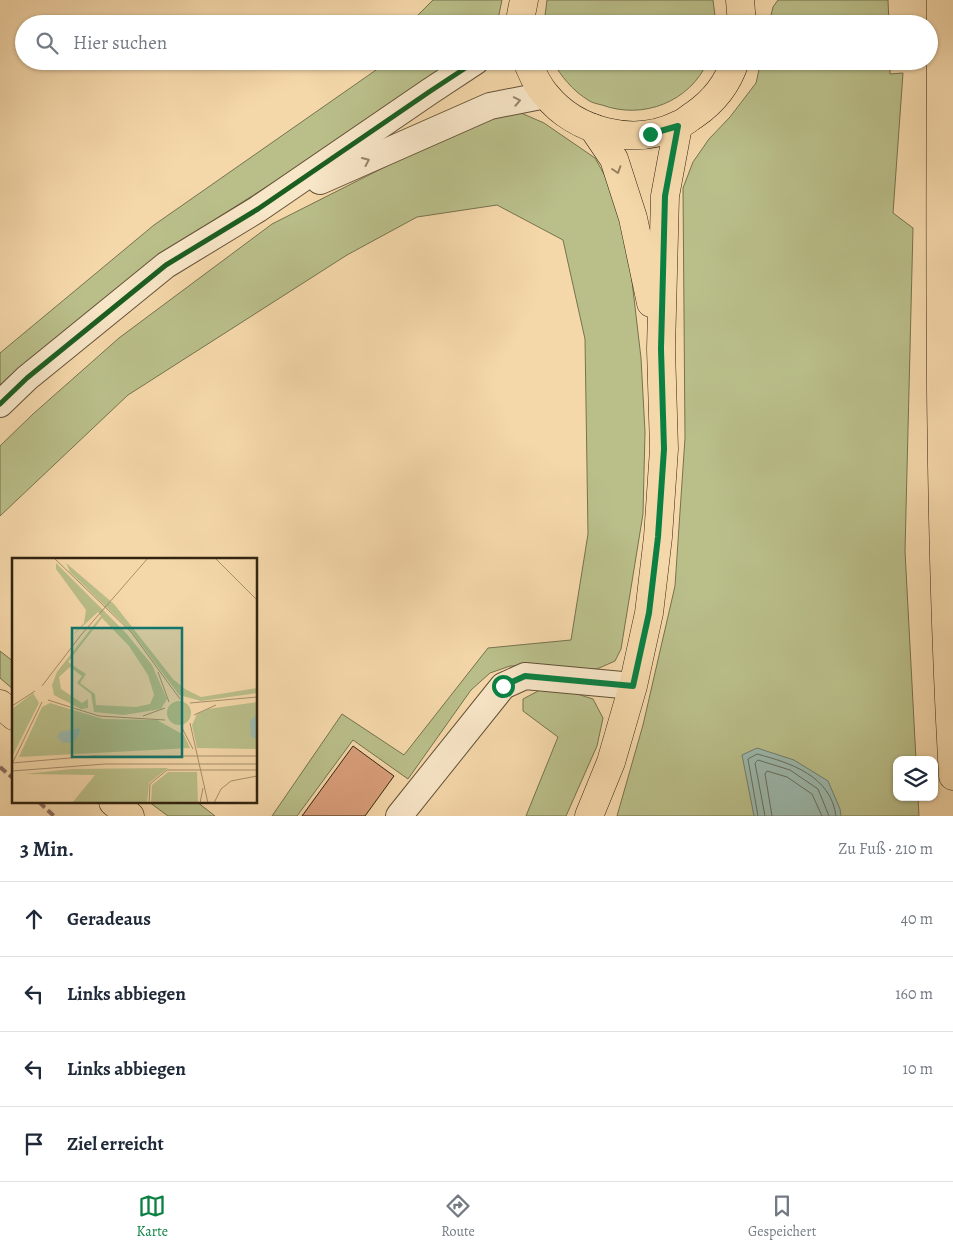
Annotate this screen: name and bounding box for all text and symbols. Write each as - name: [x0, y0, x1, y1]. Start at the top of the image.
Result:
- search box: [15, 15, 938, 70]
- icon: search: [33, 29, 61, 57]
- text: Hier suchen: [73, 30, 167, 56]
- one-way arrow: [512, 96, 521, 107]
- route end: [639, 123, 662, 146]
- one-way arrow: [361, 156, 370, 167]
- one-way arrow: [612, 166, 622, 174]
- inset map: [12, 558, 258, 804]
- route start: [492, 675, 515, 698]
- map controls: [893, 756, 938, 801]
- button: layers: [893, 756, 938, 801]
- text: 3 Min.: [20, 835, 74, 863]
- text: Zu Fuß · 210 m: [838, 838, 933, 860]
- icon: ahead: [20, 905, 48, 933]
- text: Geradeaus: [67, 906, 151, 932]
- text: 40 m: [901, 908, 933, 930]
- icon: left: [20, 980, 48, 1008]
- text: Links abbiegen: [67, 981, 186, 1007]
- text: 160 m: [895, 983, 933, 1005]
- icon: left: [20, 1055, 48, 1083]
- text: Links abbiegen: [67, 1056, 186, 1082]
- text: 10 m: [903, 1058, 933, 1080]
- icon: arrive: [20, 1130, 48, 1158]
- text: Ziel erreicht: [67, 1131, 164, 1157]
- tab: Karte: [137, 1192, 168, 1241]
- tab: Route: [441, 1192, 475, 1241]
- tab: Gespeichert: [748, 1192, 816, 1241]

